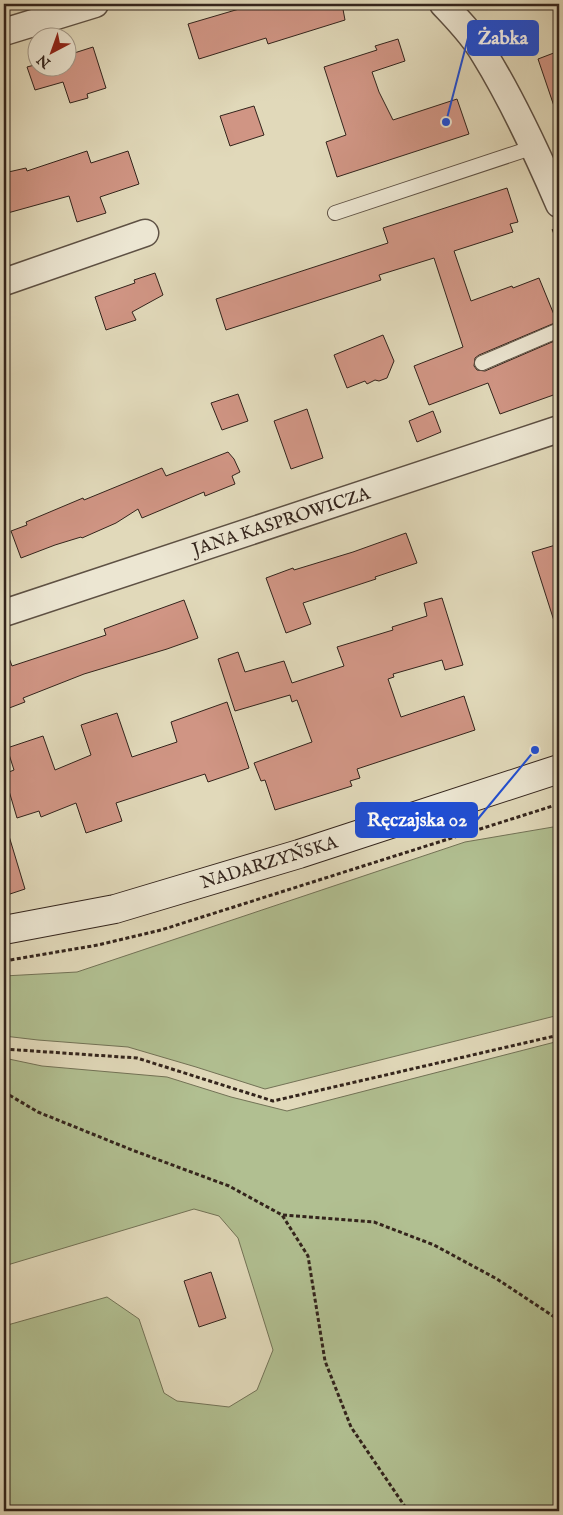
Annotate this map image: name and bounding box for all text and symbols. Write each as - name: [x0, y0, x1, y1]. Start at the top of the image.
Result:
- callout: Żabka: [468, 21, 538, 55]
- text: Żabka: [478, 26, 529, 51]
- north arrow: [28, 28, 78, 78]
- text: N: [34, 50, 55, 72]
- street label: JANA KASPROWICZA: [188, 483, 374, 563]
- callout: Ręczajska 02: [356, 803, 477, 837]
- text: Ręczajska 02: [367, 809, 467, 833]
- street label: NADARZYŃSKA: [198, 829, 342, 895]

